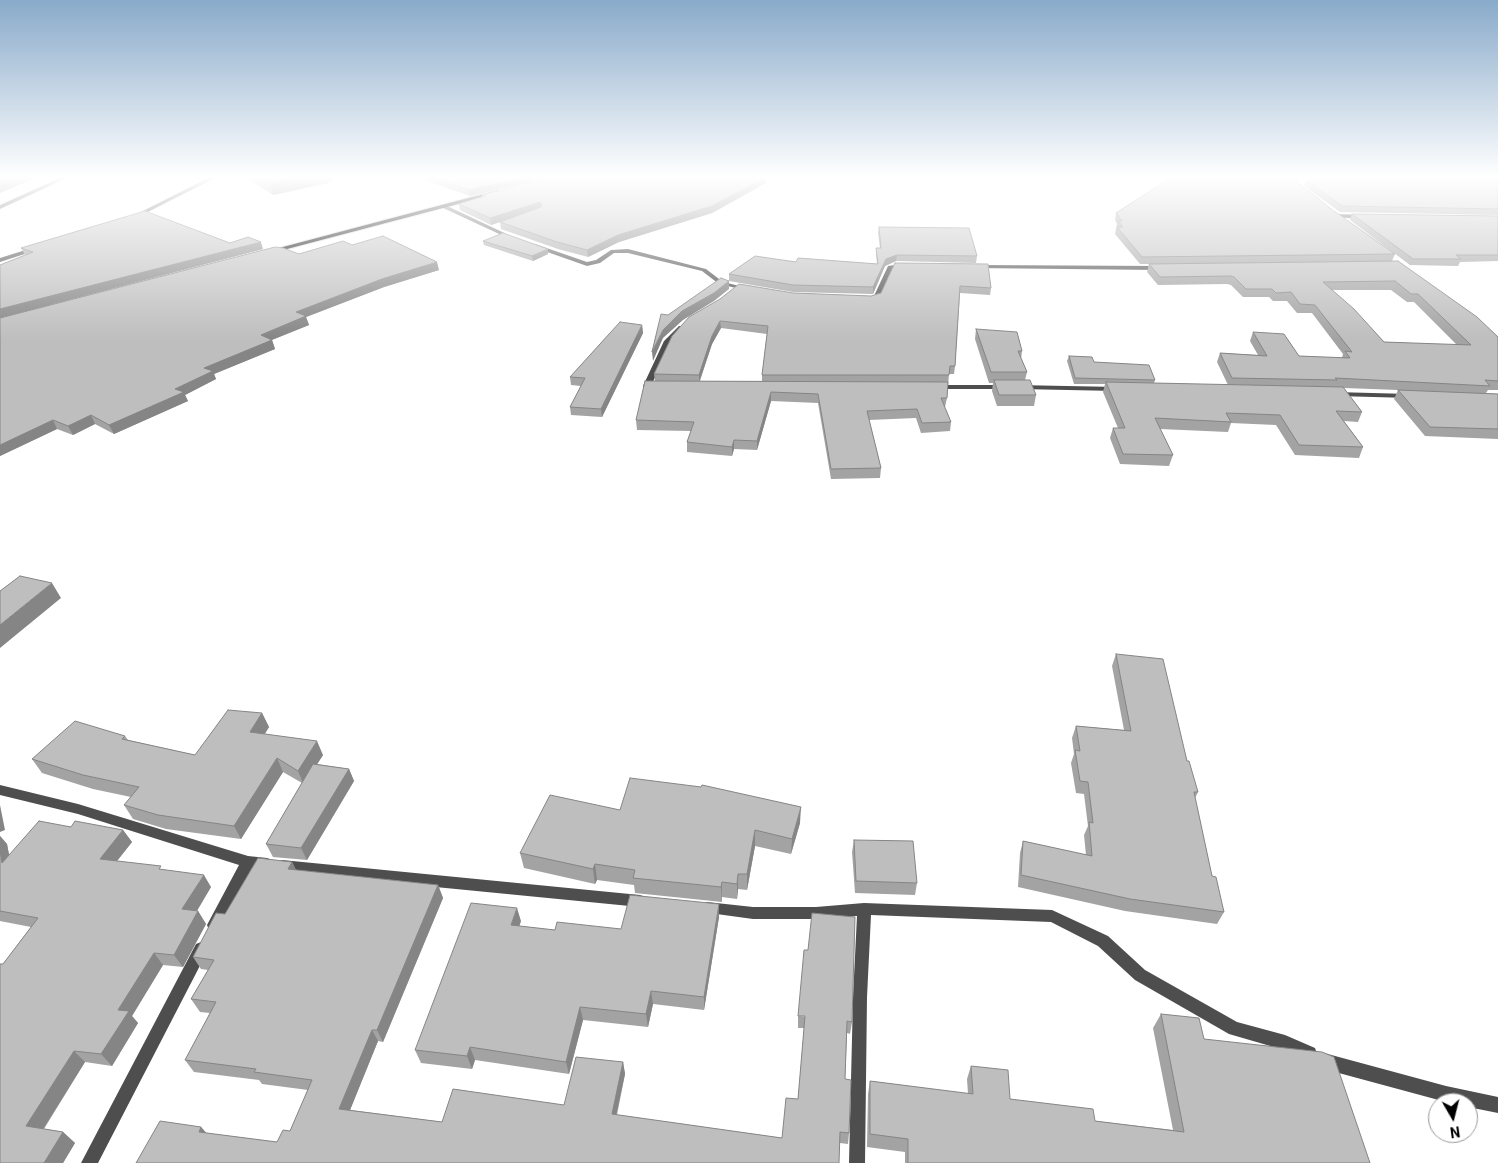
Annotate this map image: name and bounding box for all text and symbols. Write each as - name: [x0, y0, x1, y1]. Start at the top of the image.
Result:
- north arrow: [1428, 1093, 1478, 1143]
- text: N: [1449, 1123, 1461, 1140]

